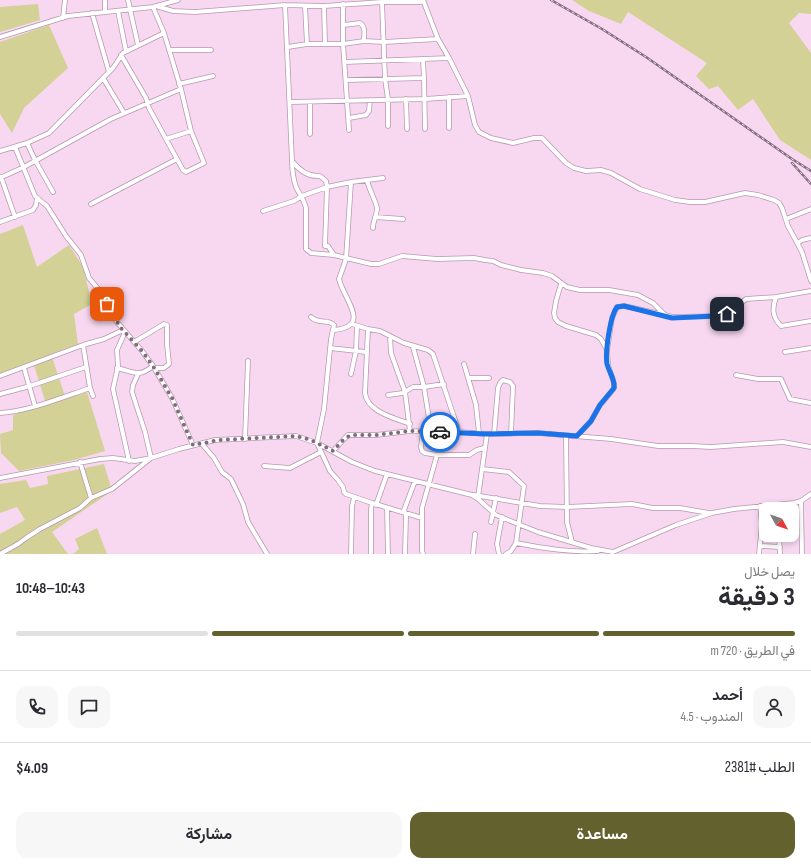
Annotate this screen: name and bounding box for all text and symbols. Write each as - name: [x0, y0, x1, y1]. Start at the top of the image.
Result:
- pin: [90, 287, 124, 321]
- icon: bag: [96, 293, 118, 315]
- pin: [710, 297, 744, 331]
- icon: home: [716, 303, 738, 325]
- courier: [420, 412, 460, 452]
- icon: car: [429, 421, 451, 443]
- north arrow: [759, 502, 799, 542]
- map controls: [759, 502, 799, 542]
- text: يصل خلال: [744, 564, 795, 580]
- text: 10:43–10:48: [16, 579, 85, 598]
- text: 3 دقيقة: [718, 582, 795, 613]
- text: في الطريق · 720 m: [710, 643, 795, 659]
- button: phone: [16, 686, 58, 728]
- button: chat: [68, 686, 110, 728]
- text: أحمد: [712, 686, 743, 705]
- button: person: [753, 686, 795, 728]
- text: المندوب · 4.5: [681, 709, 743, 725]
- text: الطلب #2381: [725, 758, 795, 777]
- text: $4.09: [16, 759, 48, 778]
- button: مشاركة: [16, 812, 402, 858]
- button: مساعدة: [410, 812, 795, 858]

